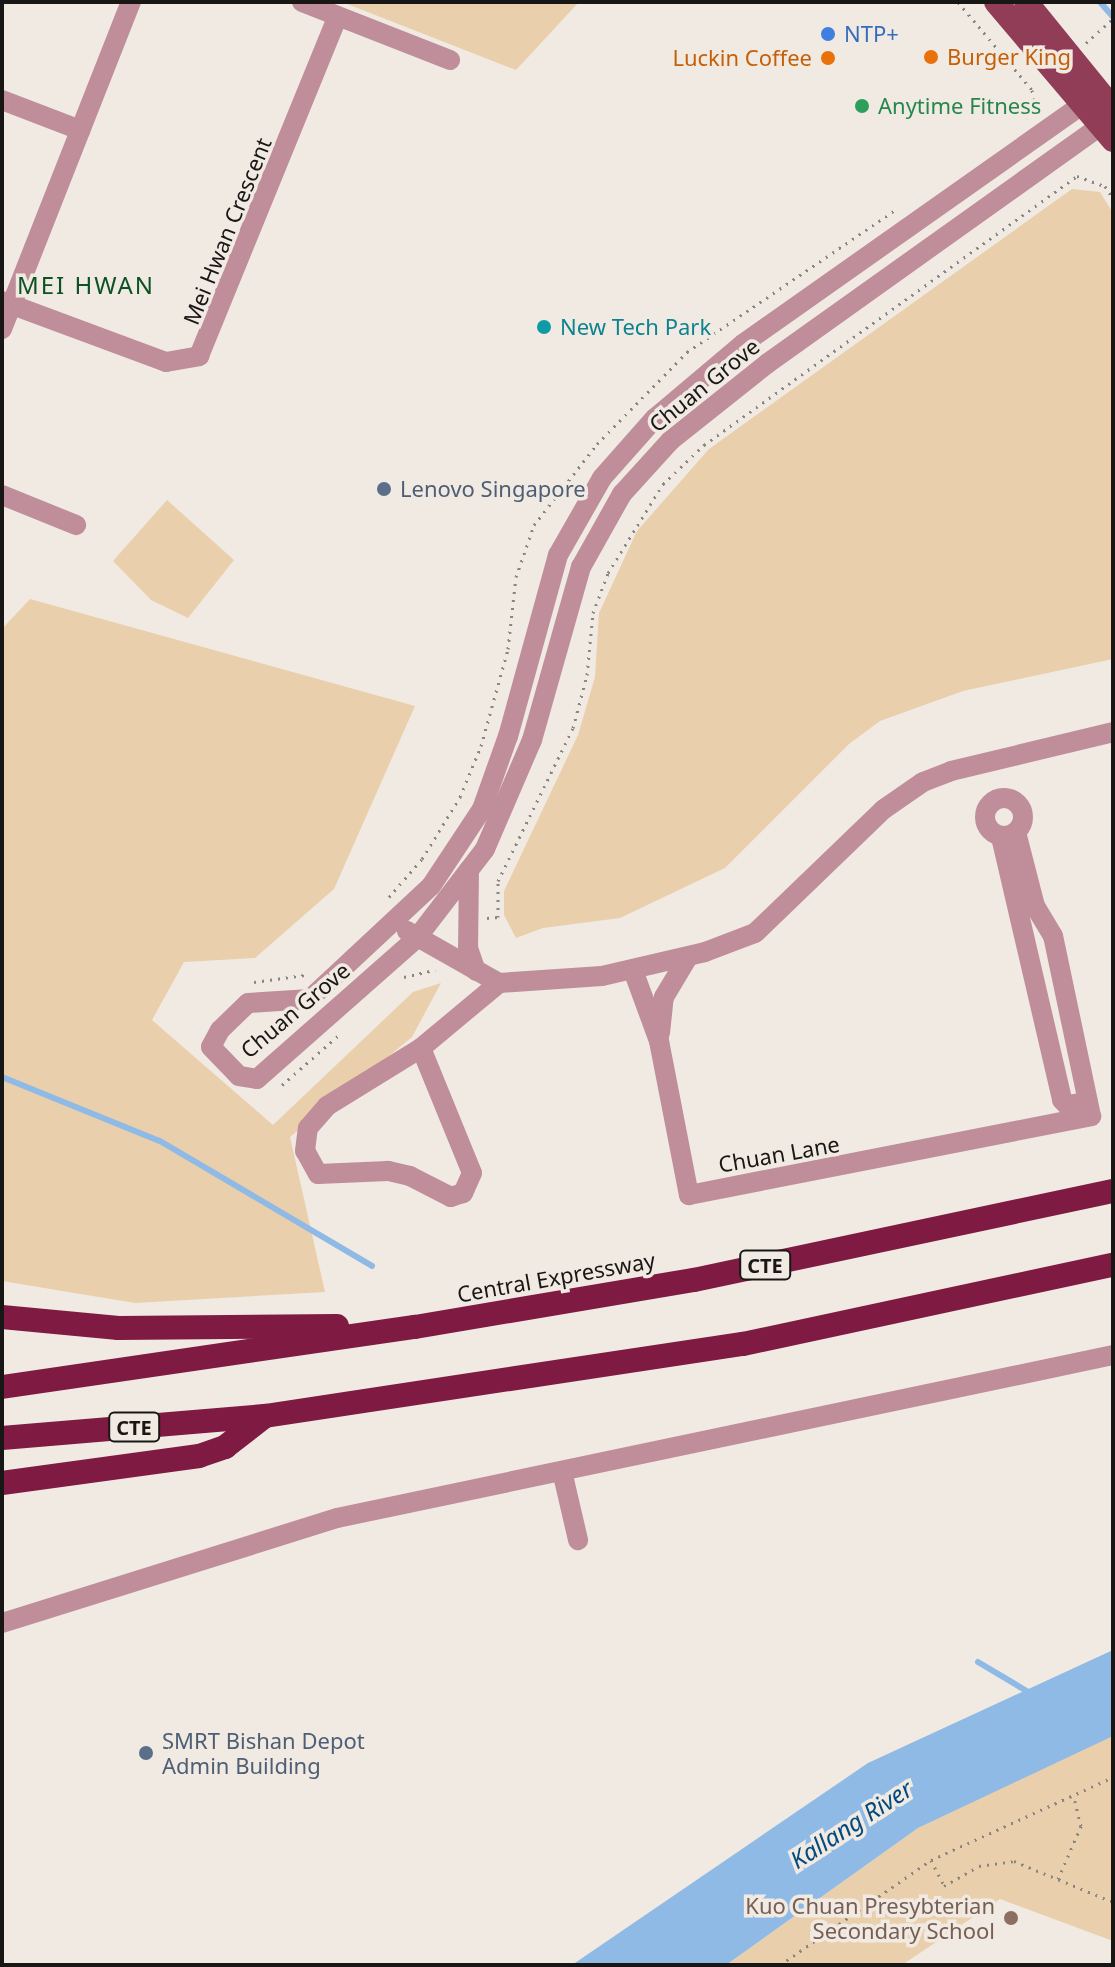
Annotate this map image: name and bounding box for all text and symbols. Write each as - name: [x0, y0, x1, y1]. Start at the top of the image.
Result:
- place label: NTP+: [844, 21, 899, 47]
- marker: NTP+: [819, 25, 837, 43]
- place label: Burger King: [947, 44, 1071, 70]
- place label: Luckin Coffee: [672, 45, 812, 71]
- marker: Burger King: [922, 48, 940, 66]
- marker: Luckin Coffee: [819, 49, 837, 67]
- place label: Anytime Fitness: [878, 93, 1041, 119]
- marker: Anytime Fitness: [853, 97, 871, 115]
- street label: Mei Hwan Crescent: [177, 134, 277, 328]
- district label: MEI HWAN: [17, 271, 155, 299]
- place label: New Tech Park: [560, 314, 711, 340]
- marker: New Tech Park: [535, 318, 553, 336]
- street label: Chuan Grove: [644, 333, 764, 437]
- place label: Lenovo Singapore: [400, 476, 586, 502]
- marker: Lenovo Singapore: [375, 480, 393, 498]
- street label: Chuan Grove: [235, 957, 355, 1063]
- street label: Chuan Lane: [716, 1130, 842, 1178]
- street label: Central Expressway: [455, 1247, 657, 1307]
- road number: CTE: [739, 1249, 791, 1281]
- road number: CTE: [108, 1411, 160, 1443]
- place label: SMRT Bishan Depot Admin Building: [162, 1727, 365, 1778]
- marker: SMRT Bishan Depot Admin Building: [137, 1744, 155, 1762]
- water label: Kallang River: [785, 1774, 917, 1874]
- place label: Kuo Chuan Presybterian Secondary School: [745, 1892, 995, 1944]
- marker: Kuo Chuan Presybterian Secondary School: [1002, 1909, 1020, 1927]

